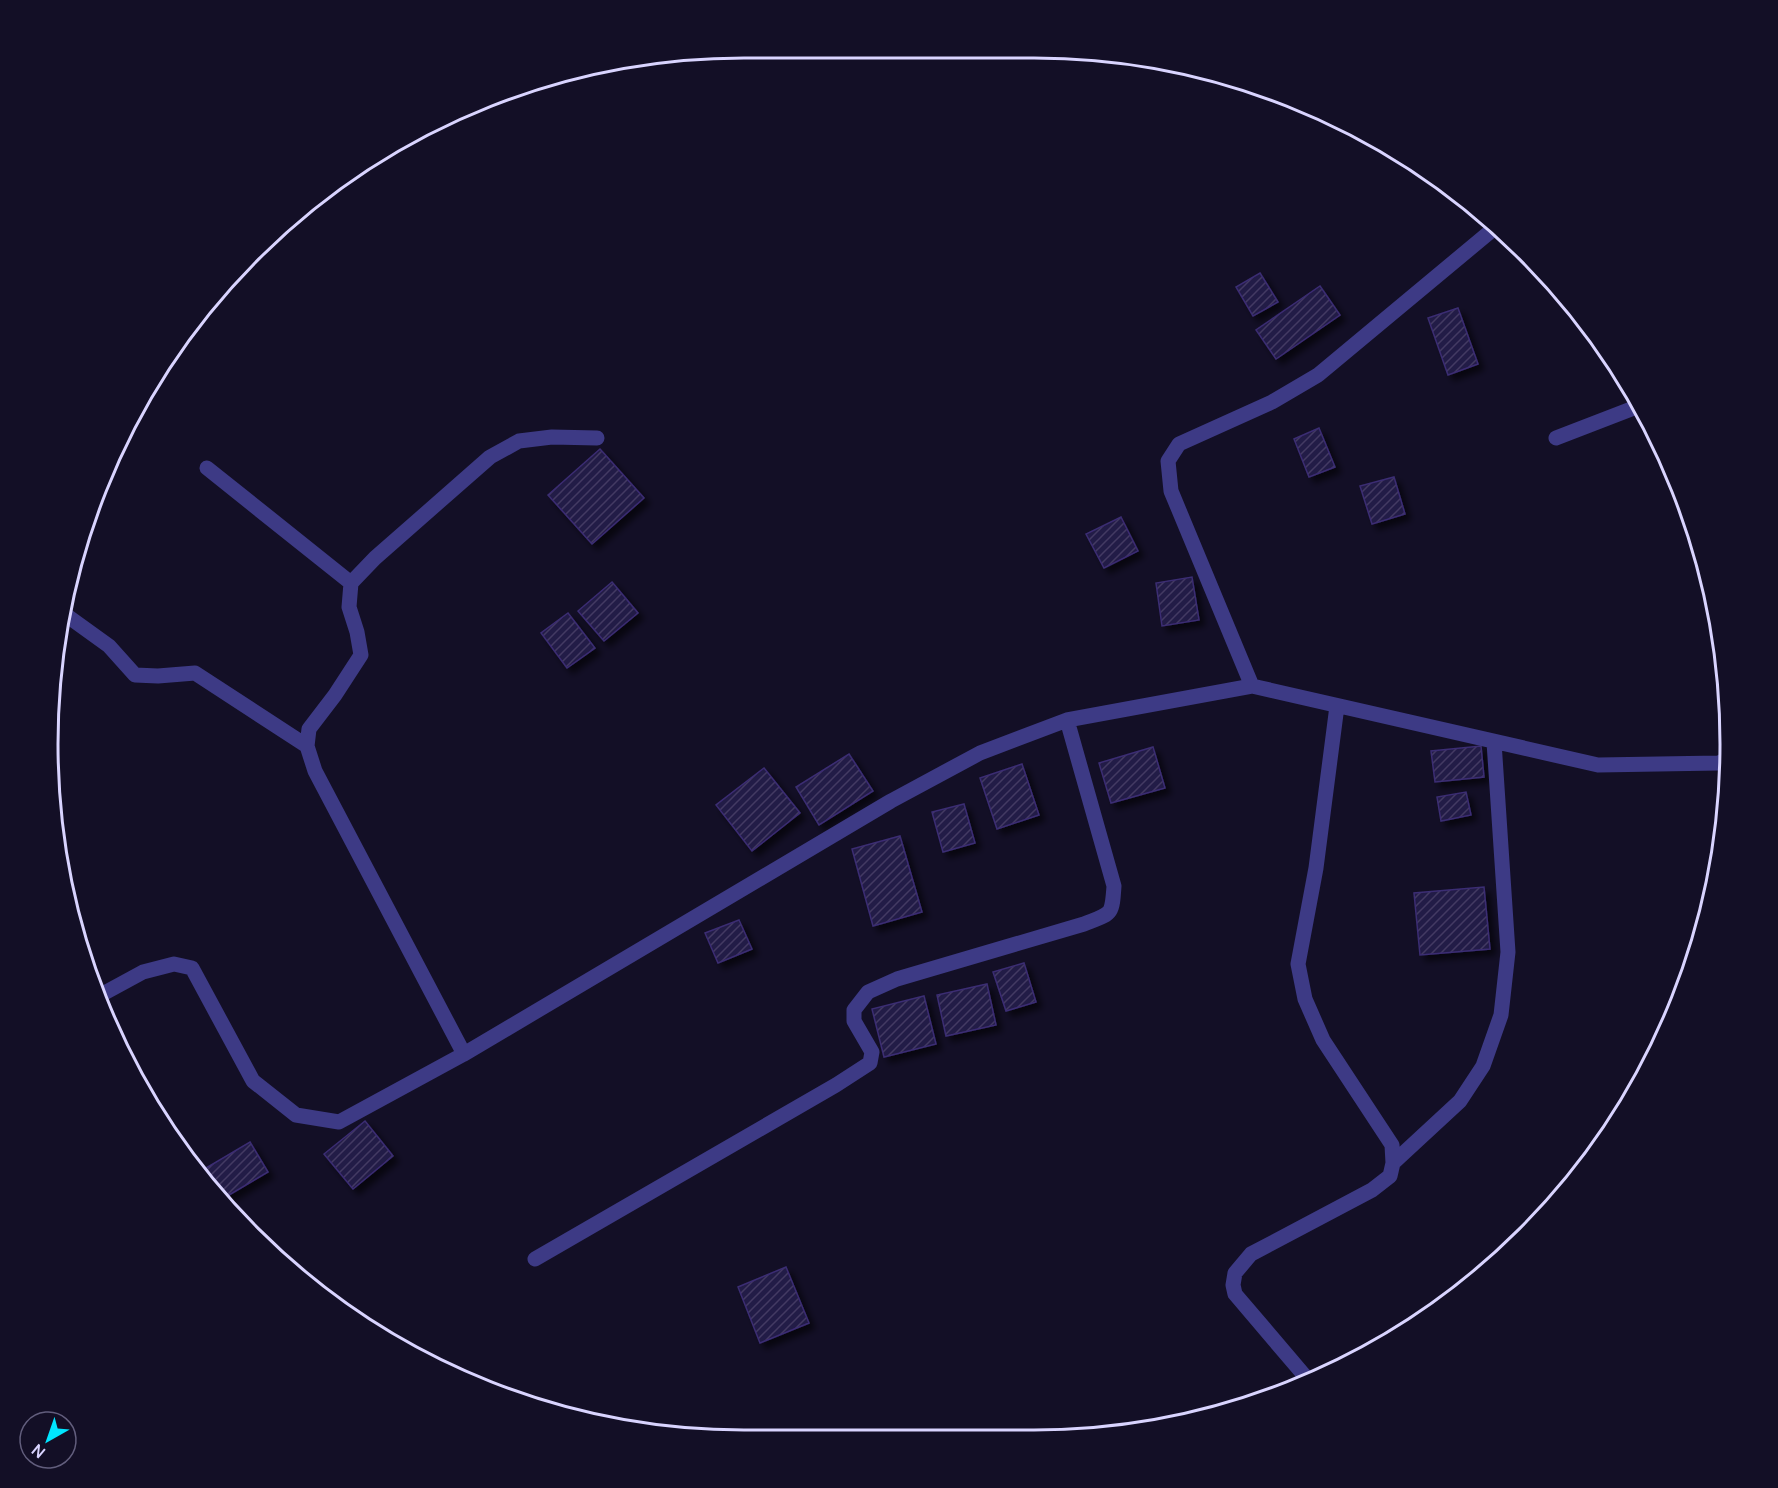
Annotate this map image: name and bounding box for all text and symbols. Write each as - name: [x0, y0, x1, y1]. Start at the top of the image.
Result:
- north arrow: [18, 1410, 78, 1470]
- text: N: [27, 1439, 50, 1464]

